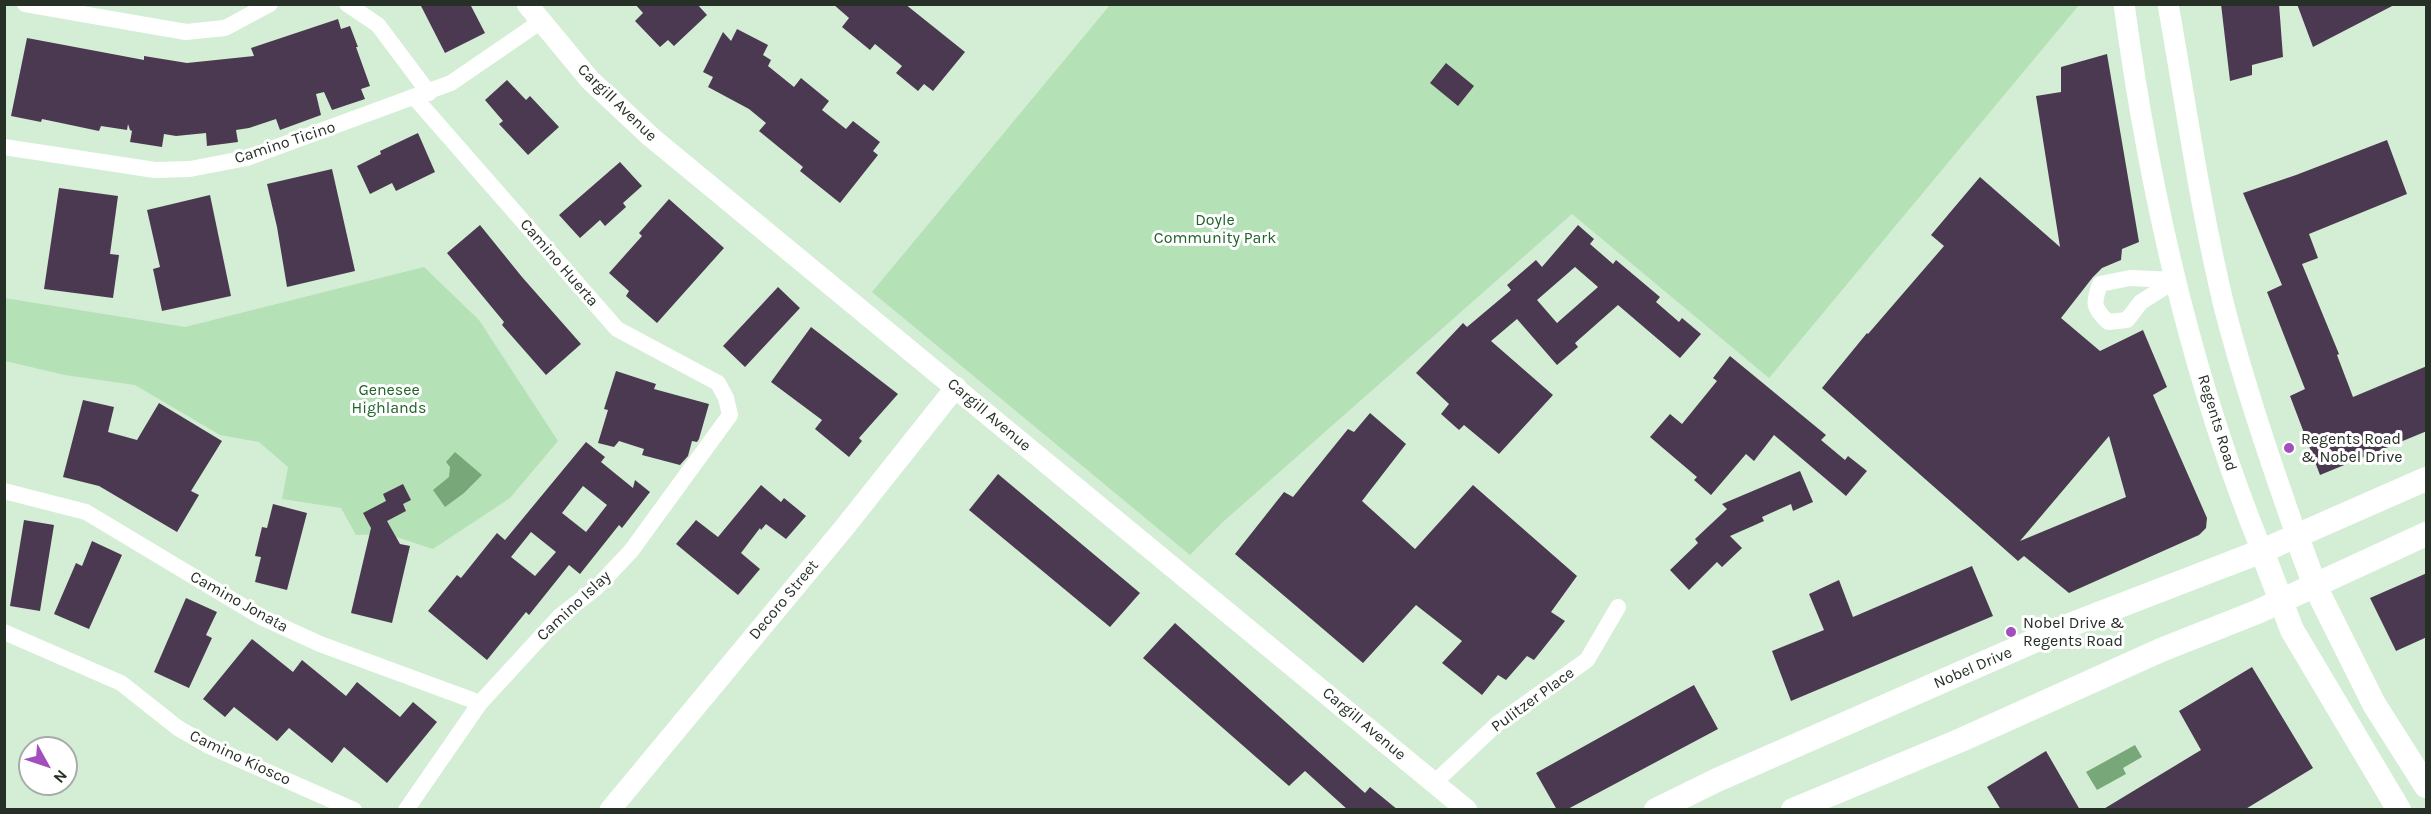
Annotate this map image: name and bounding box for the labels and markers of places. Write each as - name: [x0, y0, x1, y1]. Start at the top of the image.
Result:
- place label: Regents Road & Nobel Drive: [2301, 429, 2402, 467]
- marker: Regents Road & Nobel Drive: [2282, 441, 2296, 455]
- place label: Nobel Drive & Regents Road: [2023, 613, 2124, 651]
- marker: Nobel Drive & Regents Road: [2004, 625, 2018, 639]

